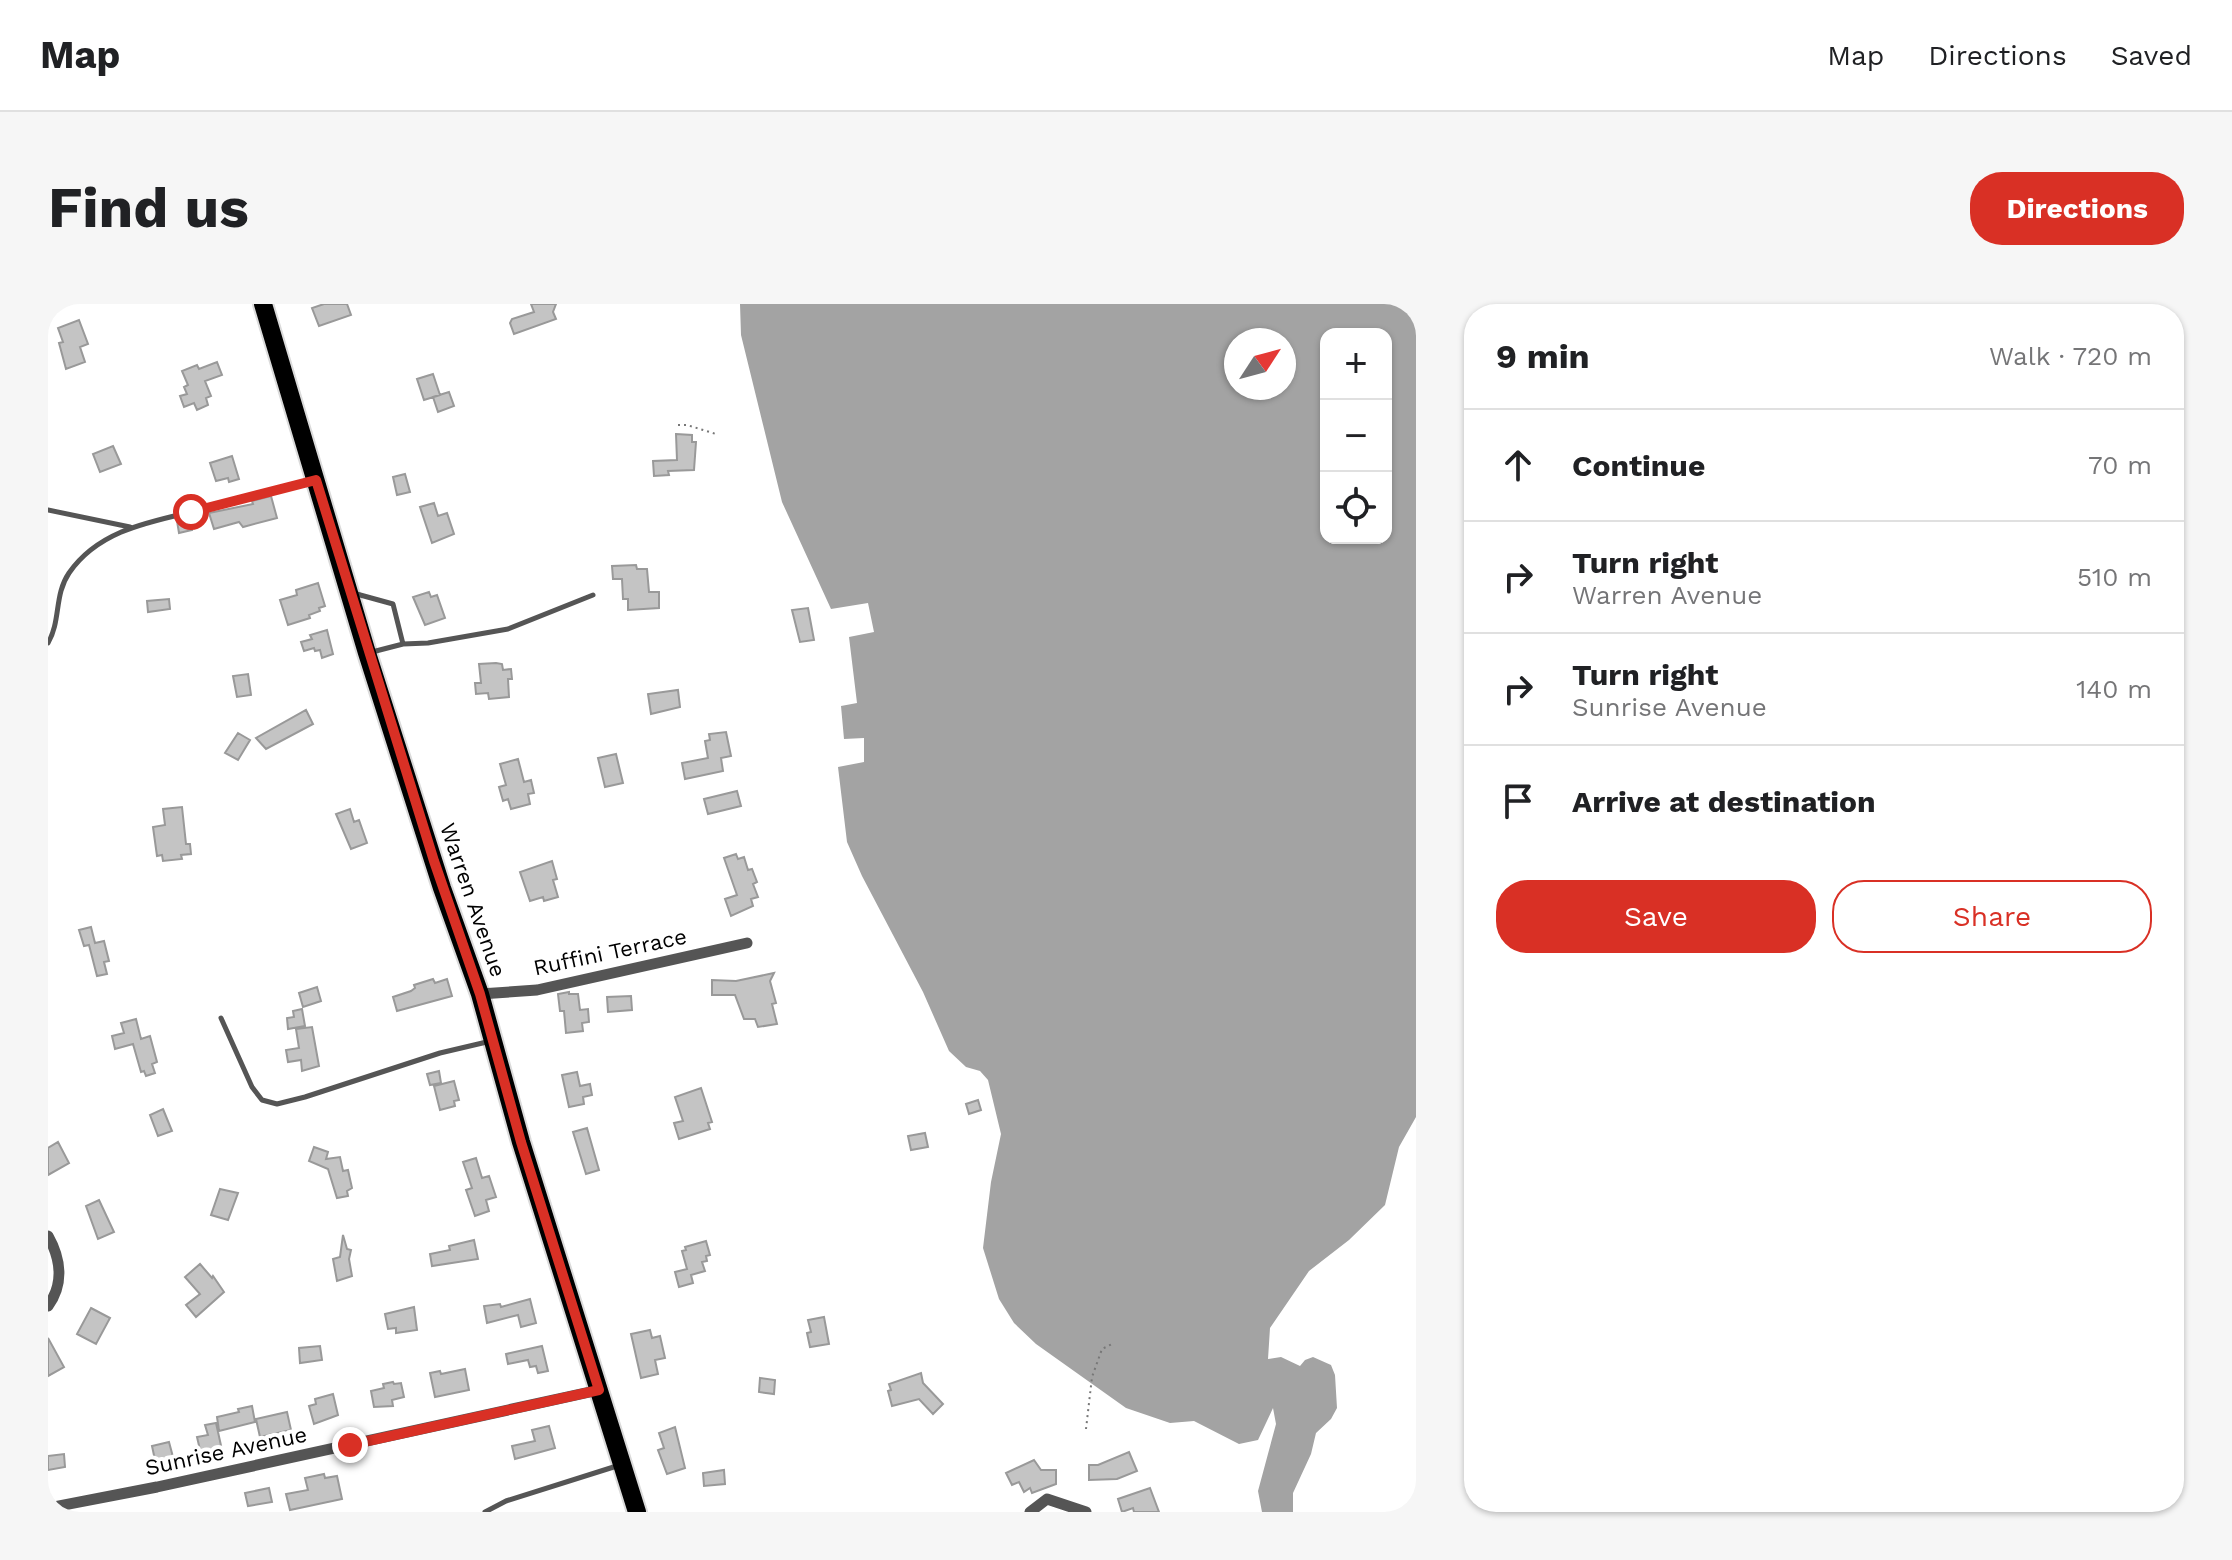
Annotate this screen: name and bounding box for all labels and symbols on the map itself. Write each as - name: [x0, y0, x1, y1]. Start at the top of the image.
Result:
- north arrow: [1224, 328, 1296, 400]
- route start: [173, 494, 209, 530]
- street label: Warren Avenue: [435, 820, 511, 980]
- street label: Ruffini Terrace: [531, 924, 689, 980]
- street label: Sunrise Avenue: [143, 1422, 309, 1480]
- route end: [332, 1427, 368, 1463]

